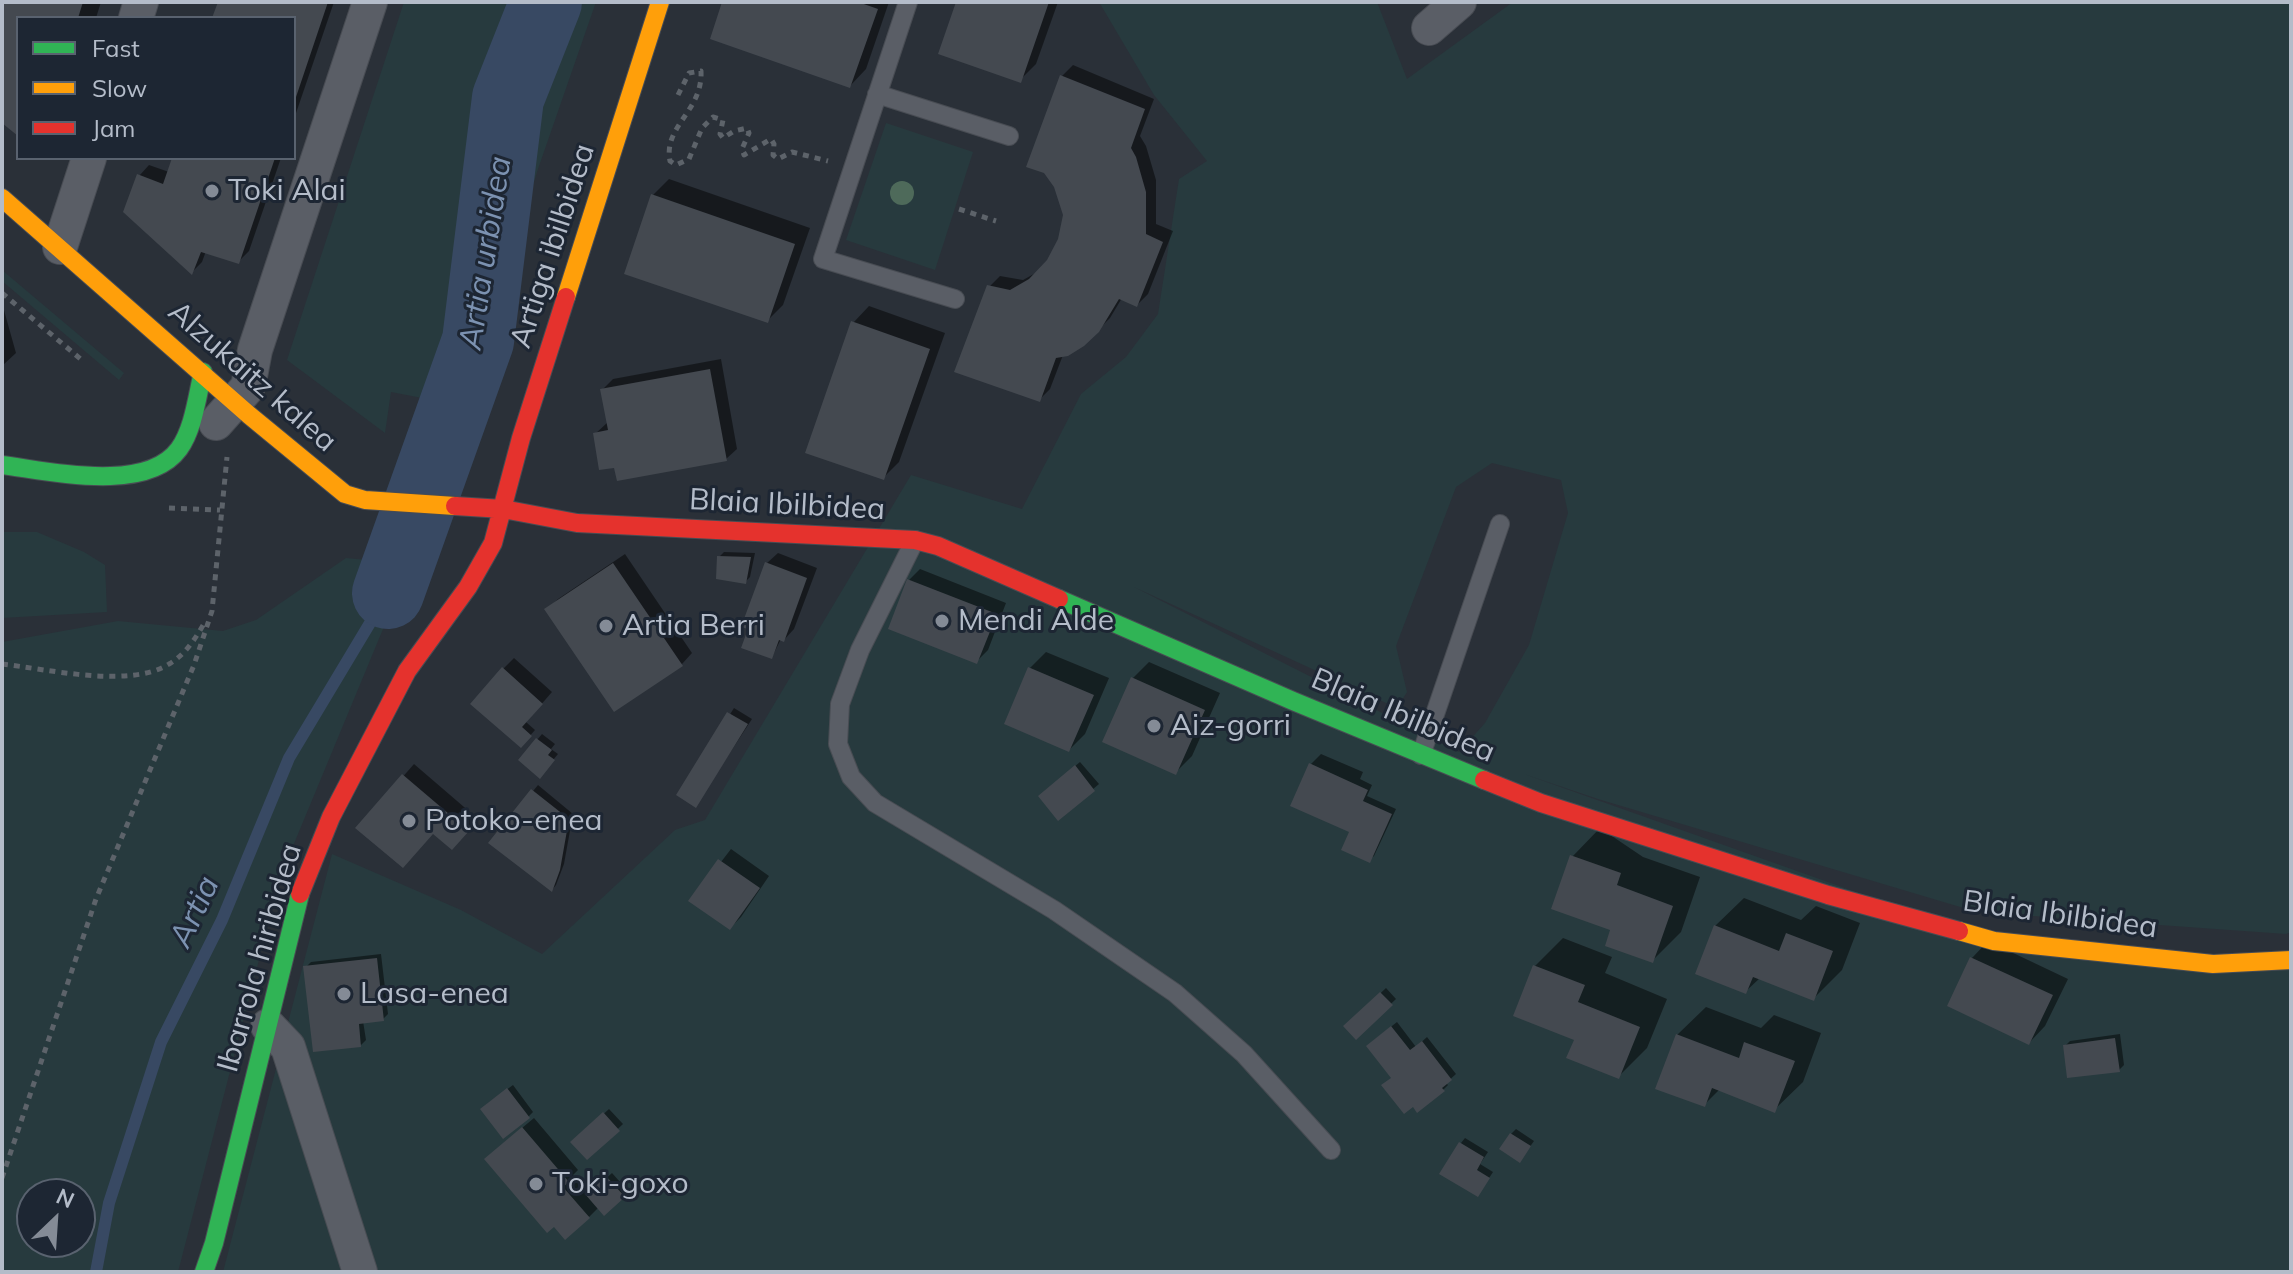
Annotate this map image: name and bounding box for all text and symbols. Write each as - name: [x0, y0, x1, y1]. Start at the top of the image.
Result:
- legend: [16, 16, 296, 160]
- text: Fast: [92, 33, 140, 63]
- text: Slow: [92, 73, 147, 103]
- text: Jam: [92, 113, 135, 143]
- street label: Artiga ibilbidea: [503, 140, 603, 352]
- water label: Artia urbidea: [452, 154, 520, 352]
- place label: Toki Alai: [228, 173, 346, 209]
- marker: Toki Alai: [203, 182, 221, 200]
- street label: Alzukaitz kalea: [161, 294, 343, 460]
- street label: Blaia Ibilbidea: [688, 482, 886, 528]
- place label: Mendi Alde: [958, 603, 1114, 639]
- place label: Artia Berri: [622, 608, 765, 644]
- marker: Mendi Alde: [933, 612, 951, 630]
- marker: Artia Berri: [597, 617, 615, 635]
- street label: Blaia Ibilbidea: [1306, 661, 1500, 771]
- place label: Aiz-gorri: [1170, 708, 1291, 744]
- marker: Aiz-gorri: [1145, 717, 1163, 735]
- place label: Potoko-enea: [425, 803, 602, 839]
- marker: Potoko-enea: [400, 812, 418, 830]
- street label: Ibarrola hiribidea: [210, 840, 310, 1076]
- water label: Artia: [162, 870, 228, 954]
- street label: Blaia Ibilbidea: [1960, 884, 2160, 946]
- place label: Lasa-enea: [360, 976, 509, 1012]
- marker: Lasa-enea: [335, 985, 353, 1003]
- place label: Toki-goxo: [552, 1166, 689, 1202]
- marker: Toki-goxo: [527, 1175, 545, 1193]
- north arrow: [16, 1178, 96, 1258]
- text: N: [52, 1182, 79, 1214]

